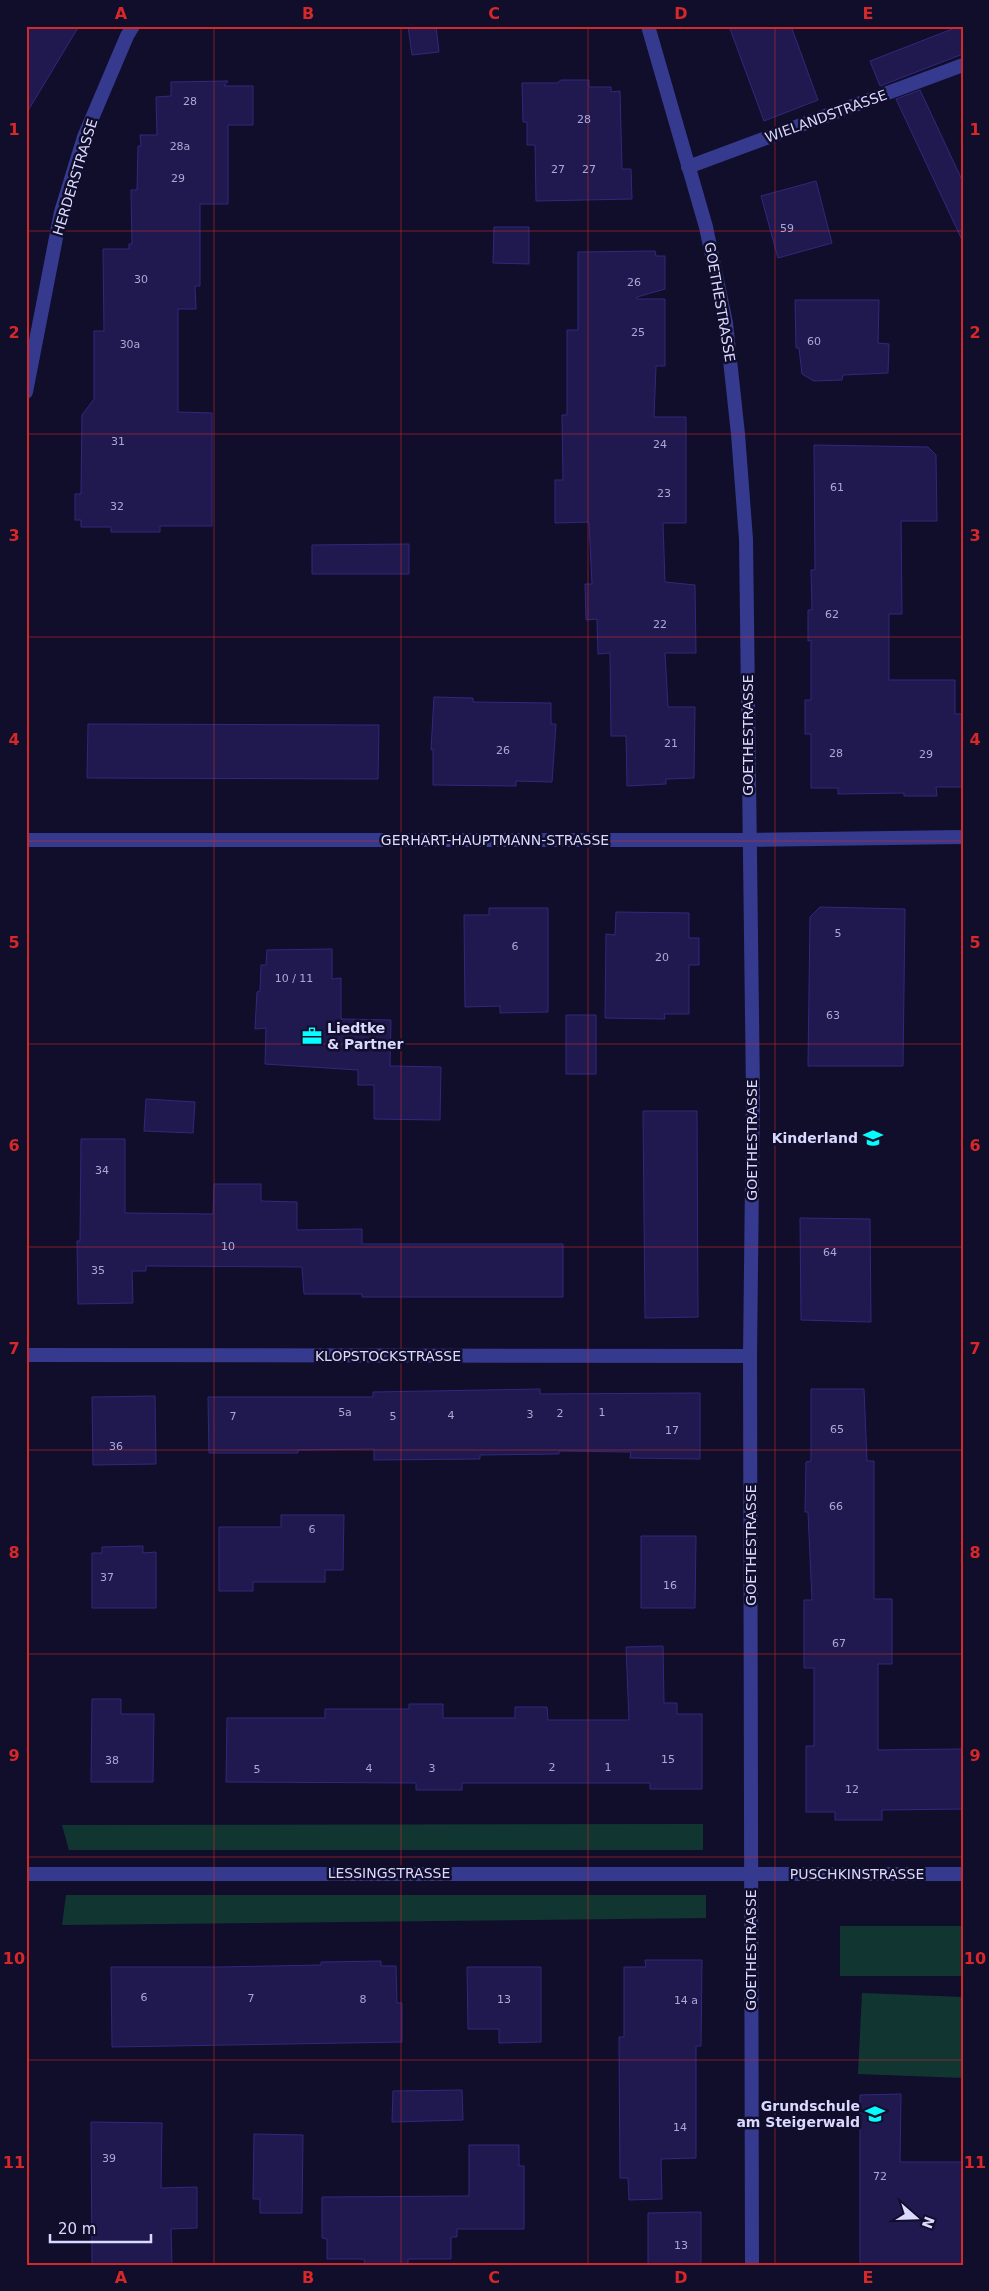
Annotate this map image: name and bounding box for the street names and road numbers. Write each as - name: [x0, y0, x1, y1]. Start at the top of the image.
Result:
- street label: WIELANDSTRASSE: [763, 86, 889, 146]
- street label: HERDERSTRASSE: [50, 117, 100, 237]
- street label: GOETHESTRASSE: [702, 241, 738, 363]
- street label: GOETHESTRASSE: [740, 674, 756, 796]
- street label: GERHART-HAUPTMANN-STRASSE: [381, 832, 609, 848]
- street label: GOETHESTRASSE: [744, 1079, 760, 1201]
- street label: KLOPSTOCKSTRASSE: [315, 1348, 461, 1364]
- street label: GOETHESTRASSE: [743, 1484, 759, 1606]
- street label: LESSINGSTRASSE: [328, 1865, 450, 1881]
- street label: PUSCHKINSTRASSE: [790, 1866, 924, 1882]
- street label: GOETHESTRASSE: [743, 1889, 759, 2011]

